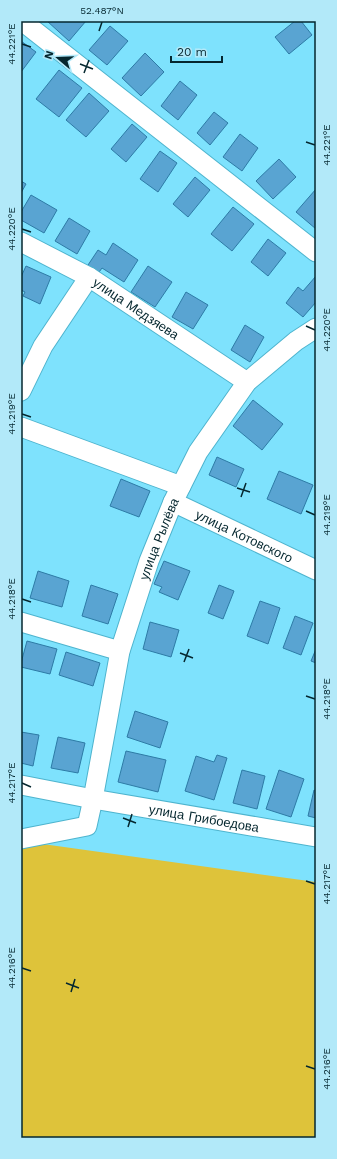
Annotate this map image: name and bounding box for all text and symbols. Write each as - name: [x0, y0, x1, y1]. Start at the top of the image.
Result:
- text: 52.487°N: [80, 5, 124, 16]
- text: 44.221°E: [6, 23, 17, 65]
- north arrow: [38, 38, 78, 78]
- scale bar: [171, 38, 222, 64]
- text: 20 m: [177, 45, 207, 59]
- text: N: [42, 49, 56, 61]
- text: 44.221°E: [321, 124, 332, 166]
- text: 44.220°E: [6, 207, 17, 251]
- street label: улица Медзяева: [90, 275, 182, 343]
- text: 44.220°E: [321, 308, 332, 352]
- text: 44.219°E: [6, 393, 17, 435]
- text: 44.219°E: [321, 494, 332, 536]
- street label: улица Рылёва: [136, 495, 182, 582]
- street label: улица Котовского: [193, 507, 295, 566]
- text: 44.218°E: [6, 578, 17, 620]
- text: 44.218°E: [321, 678, 332, 720]
- text: 44.217°E: [6, 762, 17, 804]
- street label: улица Грибоедова: [148, 802, 261, 835]
- text: 44.217°E: [321, 863, 332, 905]
- text: 44.216°E: [6, 947, 17, 989]
- text: 44.216°E: [321, 1048, 332, 1090]

